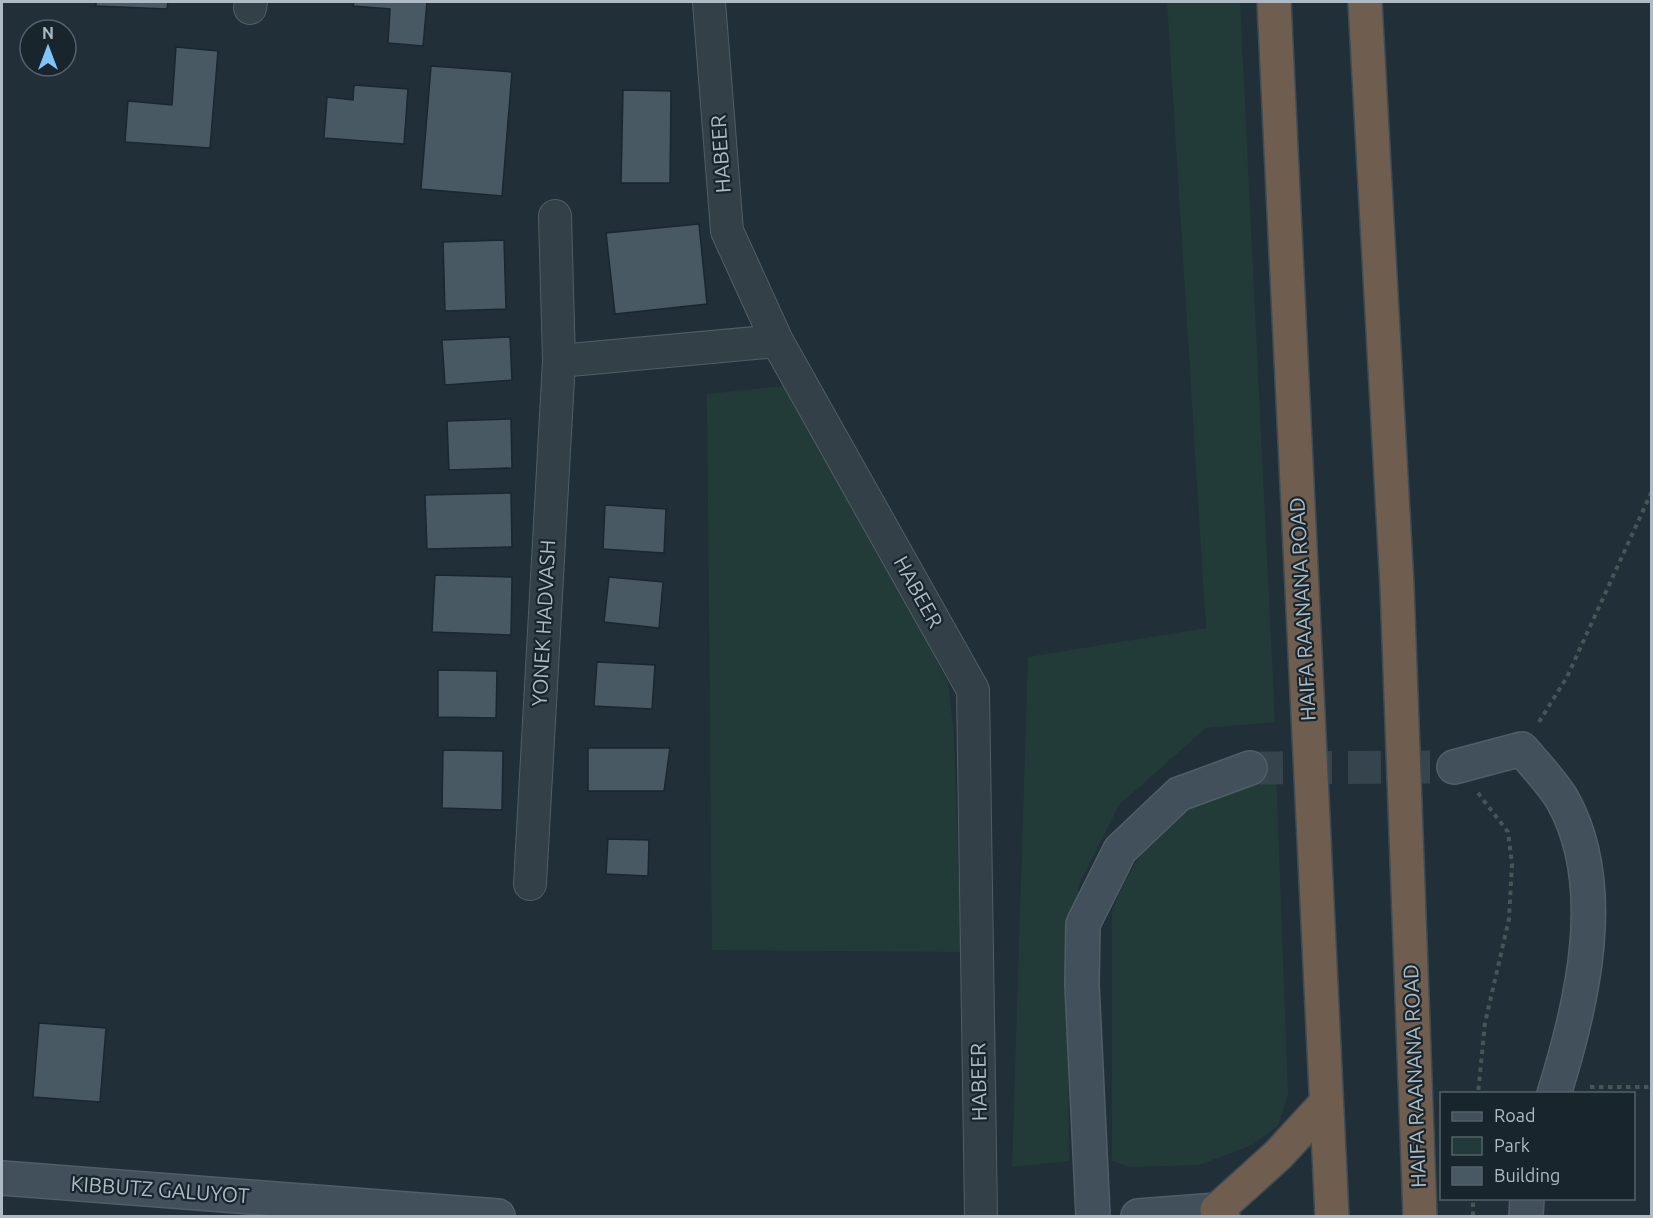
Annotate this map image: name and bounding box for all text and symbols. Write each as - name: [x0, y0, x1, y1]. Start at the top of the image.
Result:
- north arrow: [18, 18, 78, 78]
- text: N: [42, 24, 54, 42]
- street label: HABEER: [705, 114, 735, 194]
- street label: HAIFA RAANANA ROAD: [1284, 497, 1320, 721]
- street label: YONEK HADVASH: [527, 539, 559, 707]
- street label: HABEER: [889, 551, 948, 632]
- street label: HAIFA RAANANA ROAD: [1398, 964, 1430, 1188]
- street label: HABEER: [965, 1043, 991, 1121]
- legend: [1440, 1092, 1635, 1200]
- text: Road: [1494, 1105, 1536, 1125]
- text: Park: [1494, 1135, 1530, 1155]
- text: Building: [1494, 1165, 1560, 1185]
- street label: KIBBUTZ GALUYOT: [70, 1171, 251, 1207]

